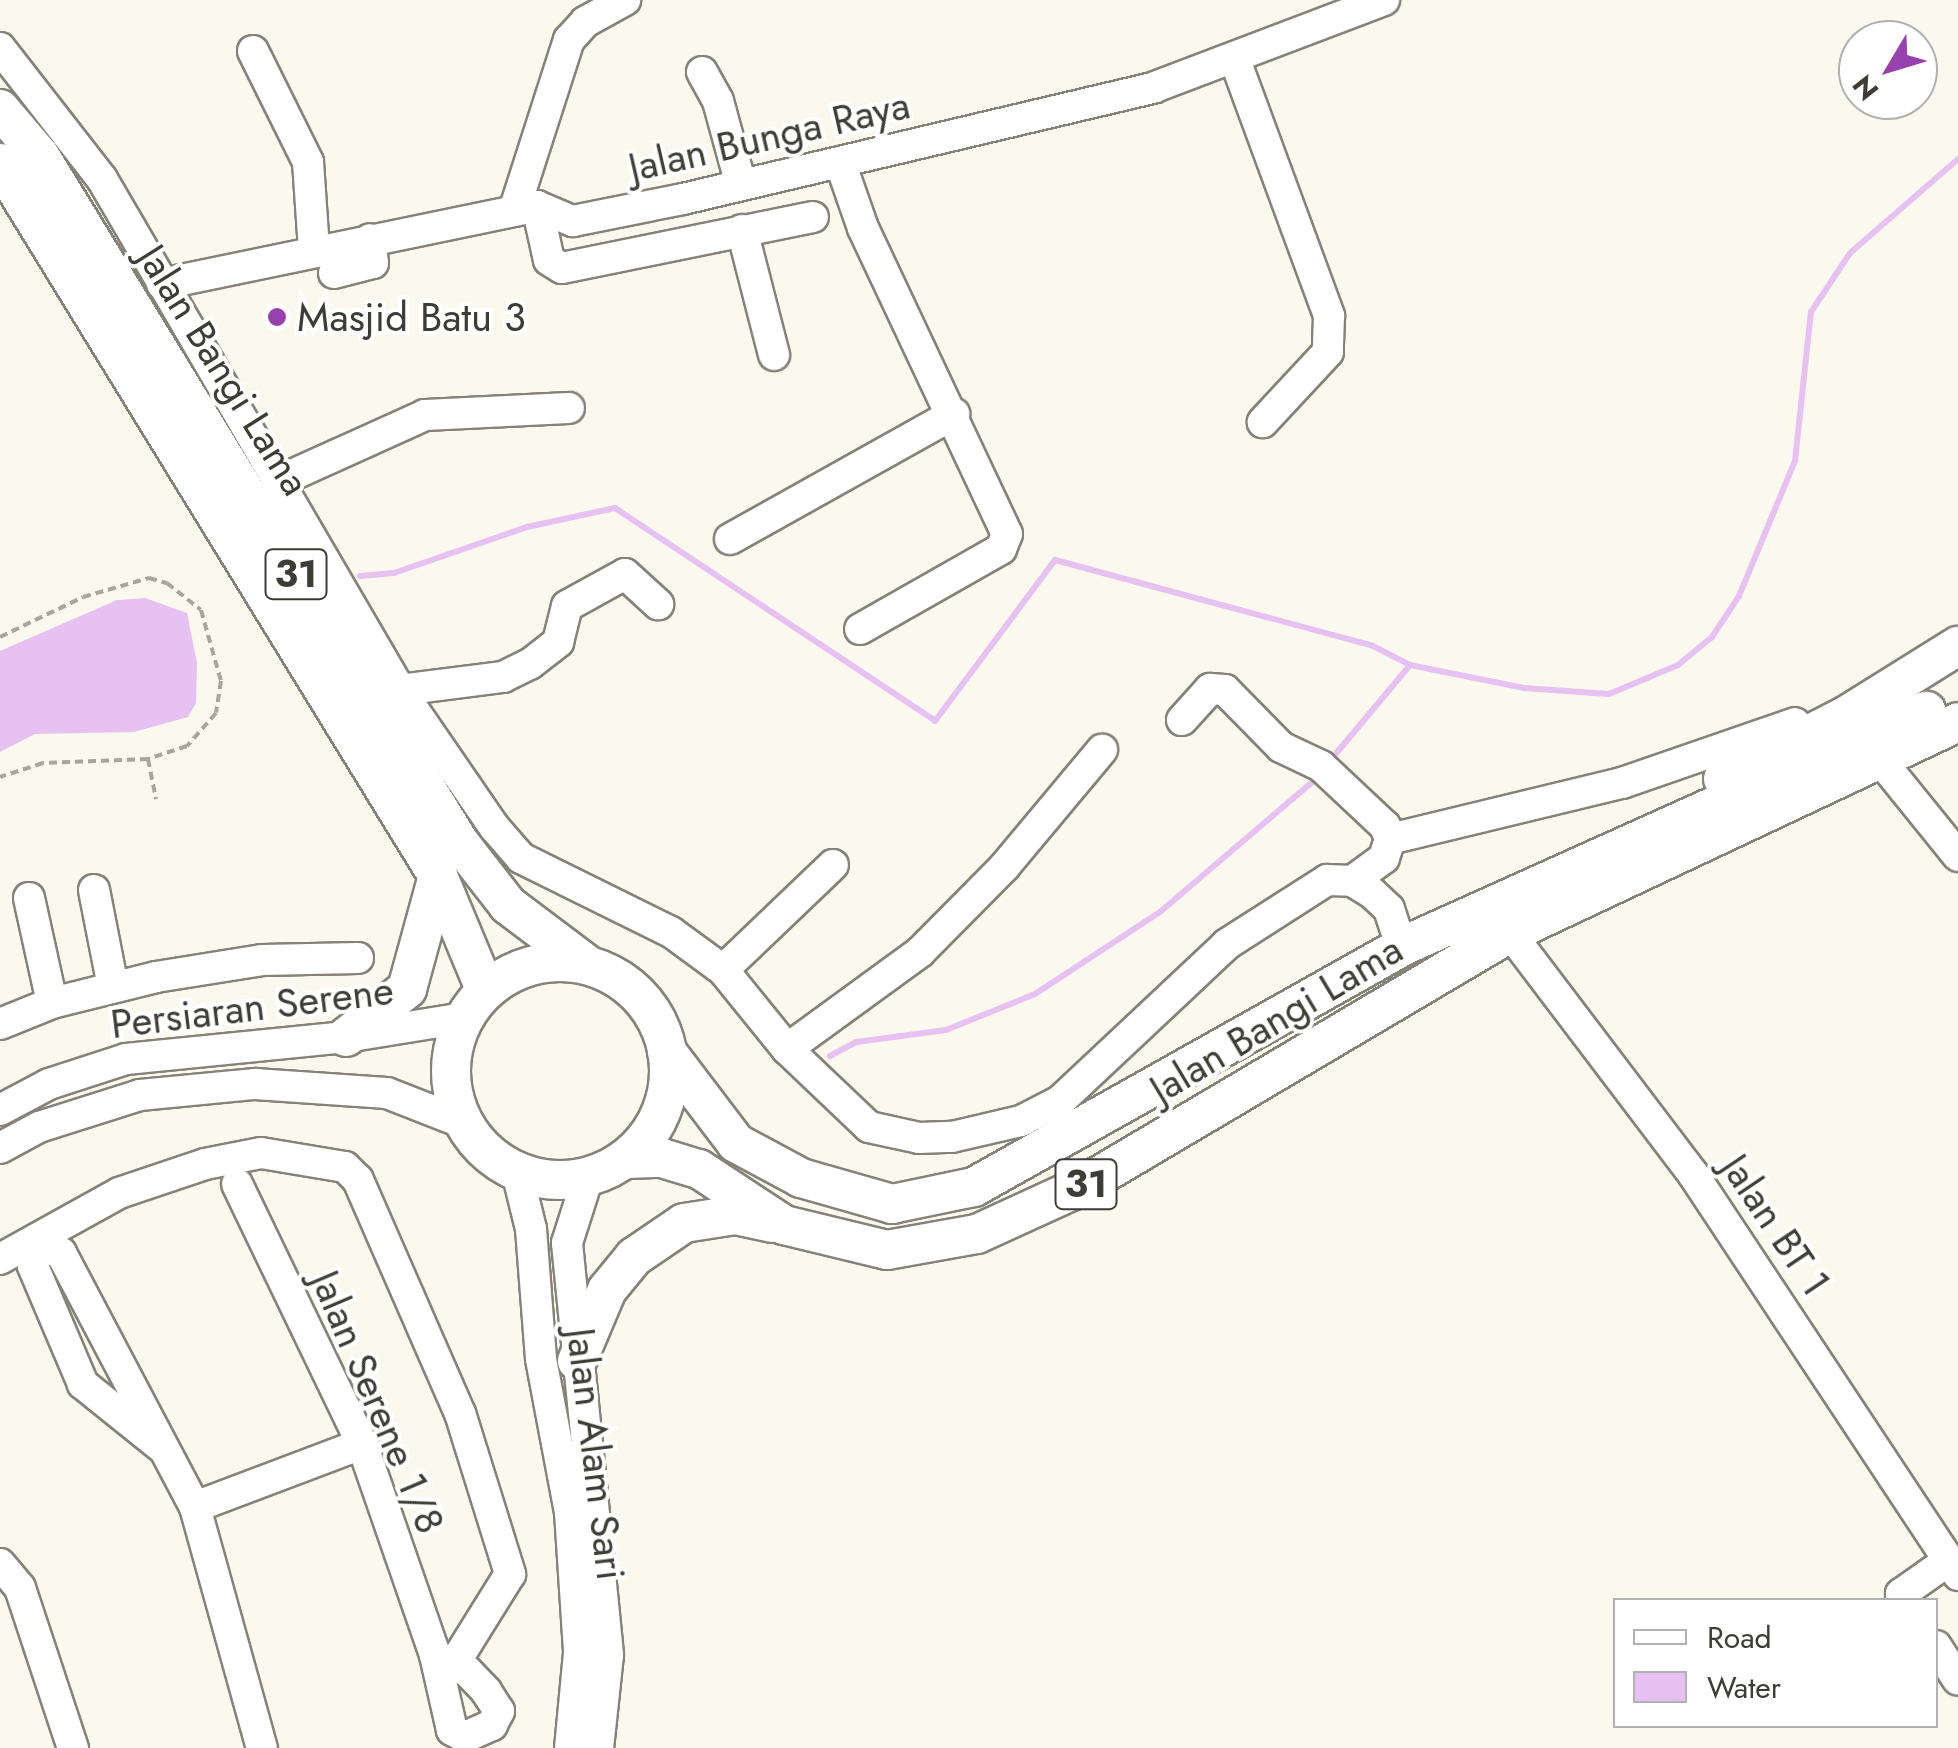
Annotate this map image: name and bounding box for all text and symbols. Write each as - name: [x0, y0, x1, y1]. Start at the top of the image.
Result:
- north arrow: [1838, 20, 1938, 120]
- text: N: [1843, 66, 1889, 109]
- street label: Jalan Bunga Raya: [624, 80, 914, 192]
- street label: Jalan Bangi Lama: [128, 236, 320, 504]
- place label: Masjid Batu 3: [297, 293, 526, 341]
- marker: Masjid Batu 3: [266, 306, 288, 328]
- road number: 31: [264, 541, 328, 607]
- street label: Jalan Bangi Lama: [1141, 925, 1411, 1113]
- street label: Persiaran Serene: [108, 966, 396, 1048]
- street label: Jalan BT 1: [1711, 1145, 1841, 1305]
- road number: 31: [1054, 1151, 1118, 1217]
- street label: Jalan Serene 1/8: [301, 1263, 455, 1541]
- street label: Jalan Alam Sari: [557, 1325, 635, 1583]
- legend: [1613, 1598, 1938, 1728]
- text: Road: [1707, 1616, 1772, 1659]
- text: Water: [1707, 1666, 1781, 1709]

